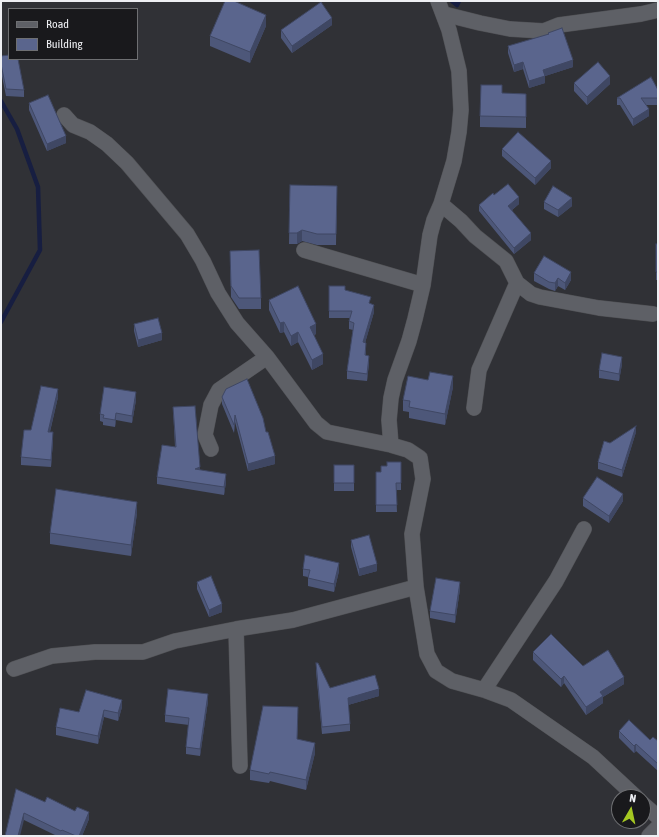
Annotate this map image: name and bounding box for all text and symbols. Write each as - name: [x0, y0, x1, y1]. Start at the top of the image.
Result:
- legend: [8, 8, 138, 60]
- text: Road: [46, 17, 69, 31]
- text: Building: [46, 37, 83, 51]
- north arrow: [611, 789, 651, 829]
- text: N: [629, 792, 637, 805]

